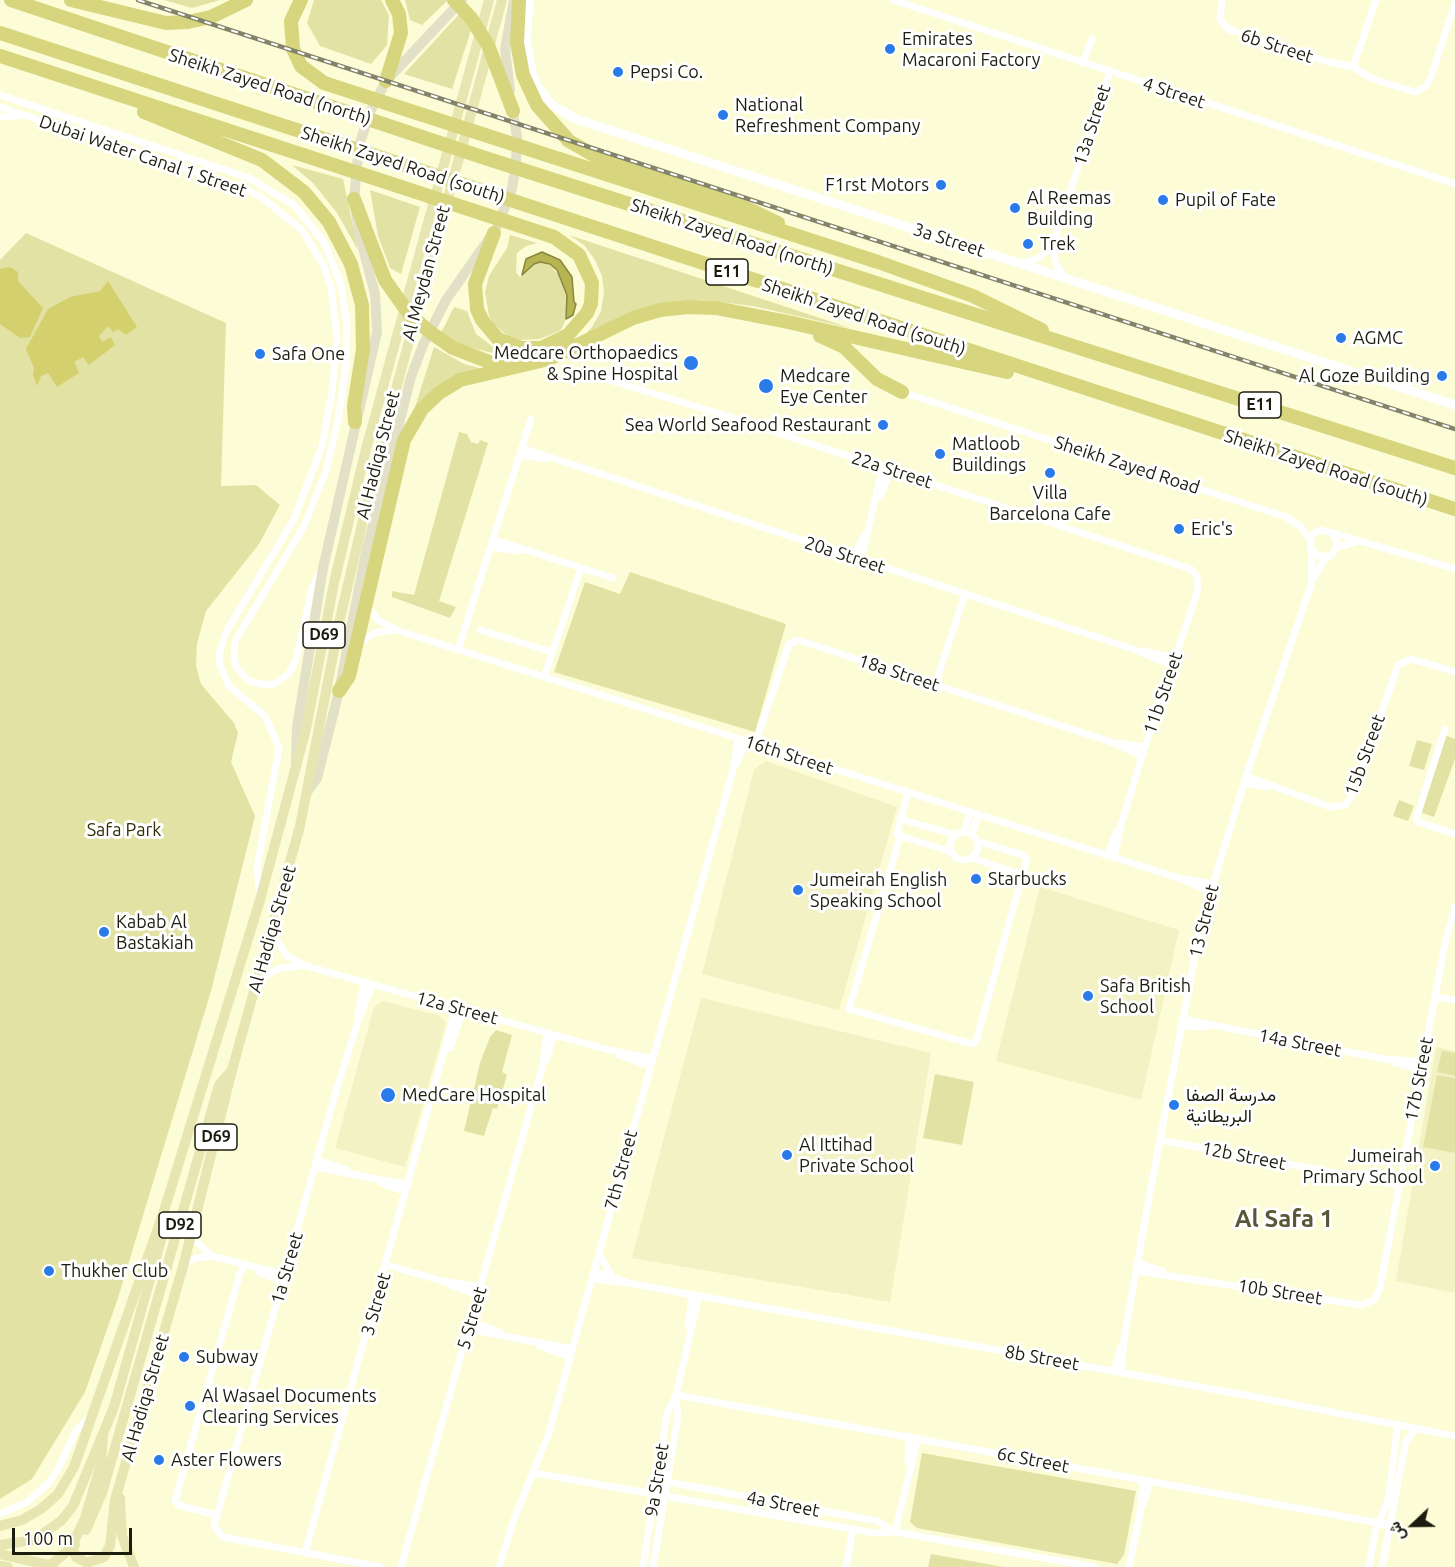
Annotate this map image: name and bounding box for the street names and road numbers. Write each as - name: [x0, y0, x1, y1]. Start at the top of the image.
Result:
- street label: 6b Street: [1238, 24, 1316, 68]
- street label: Sheikh Zayed Road (north): [166, 44, 374, 130]
- street label: 4 Street: [1140, 73, 1208, 113]
- street label: 13a Street: [1069, 82, 1115, 168]
- street label: Dubai Water Canal 1 Street: [36, 110, 250, 202]
- street label: Sheikh Zayed Road (south): [298, 122, 508, 208]
- street label: Sheikh Zayed Road (north): [628, 194, 836, 280]
- street label: Al Meydan Street: [398, 203, 454, 343]
- street label: 3a Street: [911, 218, 987, 262]
- road number: E11: [706, 259, 748, 285]
- street label: Sheikh Zayed Road (south): [759, 274, 969, 360]
- street label: Al Hadiqa Street: [352, 389, 404, 521]
- road number: E11: [1239, 392, 1281, 418]
- street label: Sheikh Zayed Road (south): [1221, 425, 1431, 511]
- street label: Sheikh Zayed Road: [1052, 431, 1202, 499]
- street label: 22a Street: [849, 447, 935, 493]
- street label: 20a Street: [802, 532, 888, 578]
- road number: D69: [303, 622, 345, 648]
- street label: 11b Street: [1139, 649, 1187, 737]
- street label: 18a Street: [856, 650, 942, 696]
- street label: 15b Street: [1340, 711, 1390, 799]
- street label: 16th Street: [742, 731, 836, 779]
- street label: Al Hadiqa Street: [244, 863, 300, 995]
- street label: 13 Street: [1184, 882, 1224, 960]
- street label: 12a Street: [414, 987, 500, 1029]
- street label: 14a Street: [1257, 1024, 1343, 1062]
- street label: 17b Street: [1400, 1035, 1438, 1123]
- road number: D69: [195, 1124, 237, 1150]
- street label: 7th Street: [600, 1128, 642, 1212]
- street label: 12b Street: [1200, 1137, 1288, 1175]
- road number: D92: [159, 1212, 201, 1238]
- street label: 1a Street: [266, 1230, 308, 1306]
- street label: 3 Street: [357, 1270, 395, 1338]
- street label: 10b Street: [1236, 1275, 1324, 1309]
- street label: 5 Street: [453, 1284, 491, 1352]
- street label: Al Hadiqa Street: [117, 1332, 173, 1464]
- street label: 8b Street: [1003, 1341, 1081, 1375]
- street label: 9a Street: [641, 1442, 673, 1518]
- street label: 6c Street: [995, 1442, 1071, 1478]
- street label: 4a Street: [745, 1486, 821, 1522]

